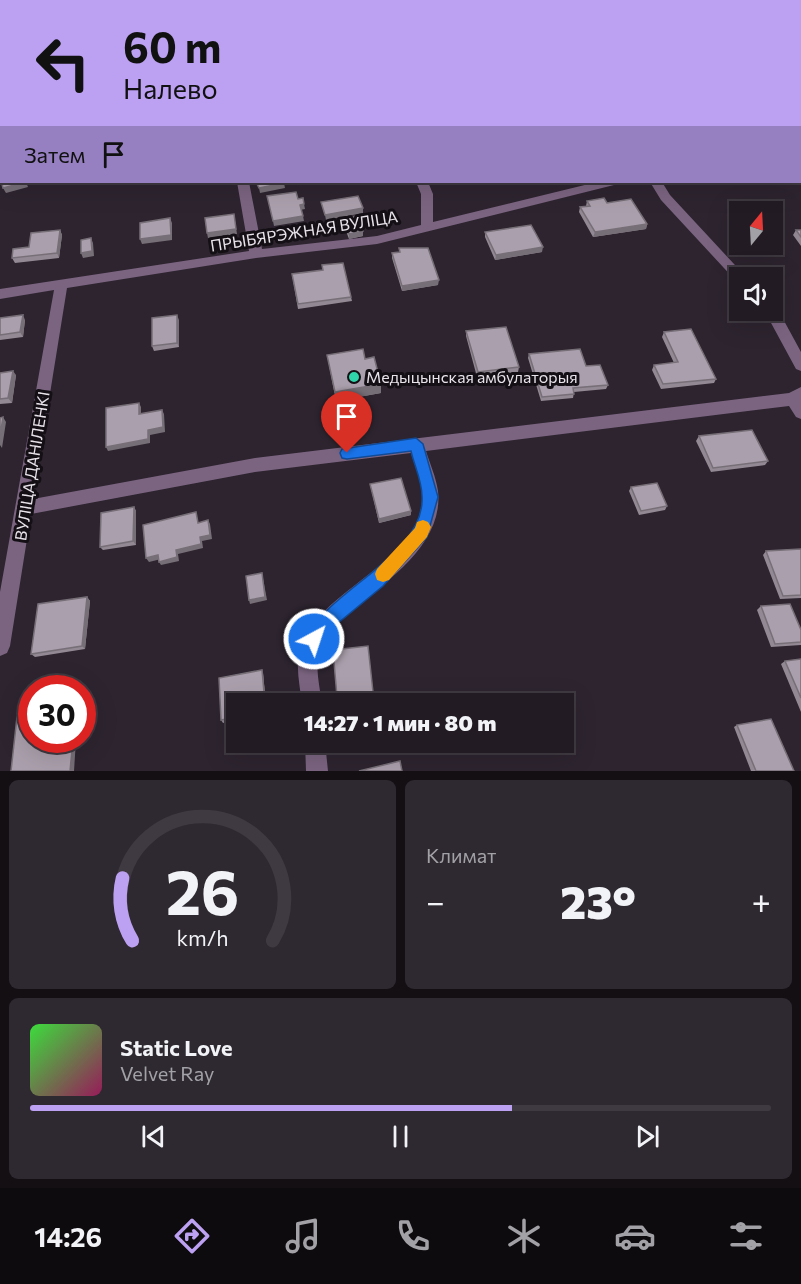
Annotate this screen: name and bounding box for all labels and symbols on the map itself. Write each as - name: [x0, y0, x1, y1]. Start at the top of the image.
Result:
- north arrow: [729, 201, 783, 255]
- street label: ПРЫБЯРЭЖНАЯ ВУЛІЦА: [209, 206, 399, 255]
- place label: Медыцынская амбулаторыя: [366, 367, 578, 386]
- marker: Медыцынская амбулаторыя: [347, 370, 361, 384]
- street label: ВУЛІЦА ДАНІЛЕНКІ: [10, 390, 53, 542]
- pin: [321, 391, 372, 453]
- position arrow: [282, 607, 346, 671]
- speed limit sign: 30: [18, 675, 96, 753]

